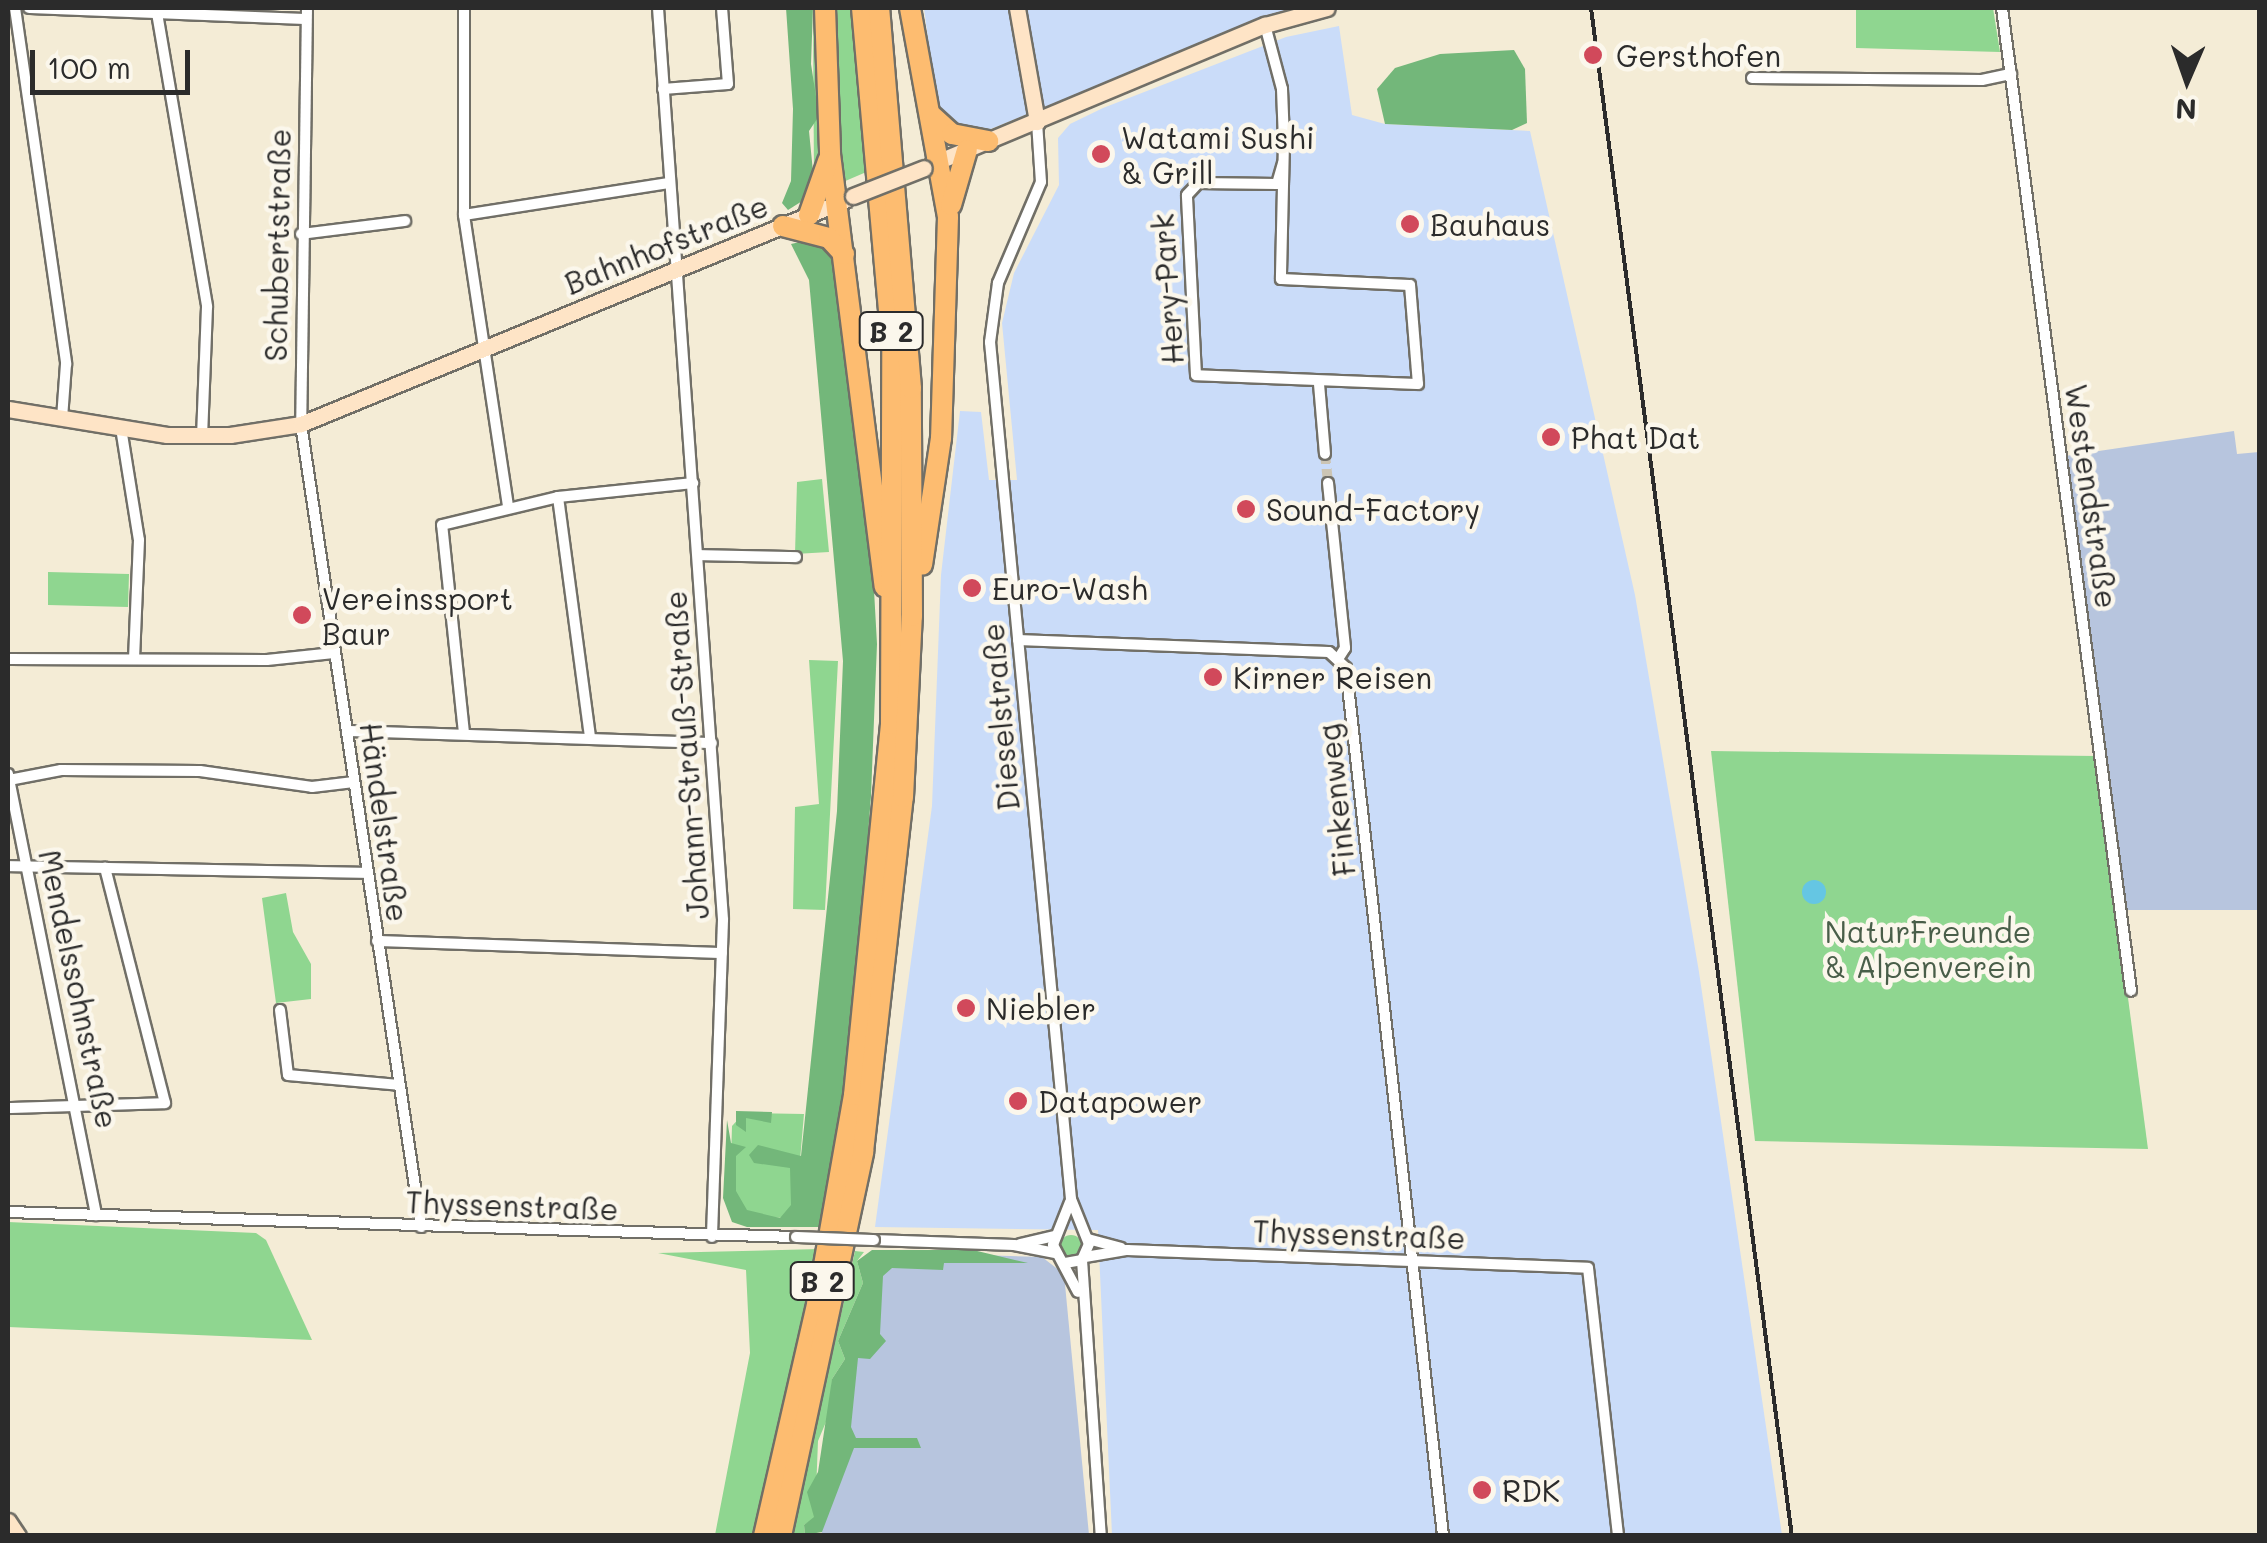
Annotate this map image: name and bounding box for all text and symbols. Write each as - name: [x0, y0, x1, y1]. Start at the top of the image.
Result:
- scale bar: [35, 30, 195, 92]
- north arrow: [2137, 30, 2237, 130]
- place label: Gersthofen: [1616, 37, 1781, 73]
- marker: Gersthofen: [1580, 42, 1606, 68]
- text: 100 m: [47, 47, 131, 87]
- text: N: [2175, 92, 2197, 128]
- place label: Watami Sushi & Grill: [1121, 119, 1315, 190]
- street label: Schubertstraße: [257, 128, 297, 362]
- marker: Watami Sushi & Grill: [1090, 143, 1112, 165]
- street label: Bahnhofstraße: [559, 187, 773, 301]
- place label: Bauhaus: [1430, 206, 1550, 242]
- street label: Hery-Park: [1144, 212, 1190, 366]
- marker: Bauhaus: [1399, 213, 1421, 235]
- road number: B 2: [858, 308, 924, 354]
- street label: Westendstraße: [2058, 382, 2126, 610]
- place label: Phat Dat: [1571, 419, 1700, 455]
- marker: Phat Dat: [1540, 426, 1562, 448]
- place label: Sound-Factory: [1266, 491, 1480, 527]
- marker: Sound-Factory: [1235, 498, 1257, 520]
- place label: Euro-Wash: [992, 570, 1148, 606]
- marker: Euro-Wash: [961, 577, 983, 599]
- place label: Vereinssport Baur: [322, 580, 513, 650]
- street label: Johann-Strauß-Straße: [657, 590, 715, 920]
- marker: Vereinssport Baur: [291, 604, 313, 626]
- street label: Dieselstraße: [974, 622, 1026, 812]
- place label: Kirner Reisen: [1233, 659, 1432, 695]
- marker: Kirner Reisen: [1202, 666, 1224, 688]
- street label: Händelstraße: [353, 720, 417, 924]
- street label: Finkenweg: [1310, 722, 1362, 878]
- street label: Mendelssohnstraße: [32, 846, 126, 1132]
- park label: NaturFreunde & Alpenverein: [1824, 913, 2032, 984]
- place label: Niebler: [986, 990, 1096, 1026]
- marker: Niebler: [955, 997, 977, 1019]
- place label: Datapower: [1038, 1083, 1202, 1119]
- marker: Datapower: [1007, 1090, 1029, 1112]
- street label: Thyssenstraße: [405, 1183, 619, 1227]
- street label: Thyssenstraße: [1252, 1212, 1466, 1256]
- road number: B 2: [790, 1258, 854, 1304]
- place label: RDK: [1502, 1472, 1560, 1508]
- marker: RDK: [1471, 1479, 1493, 1501]

